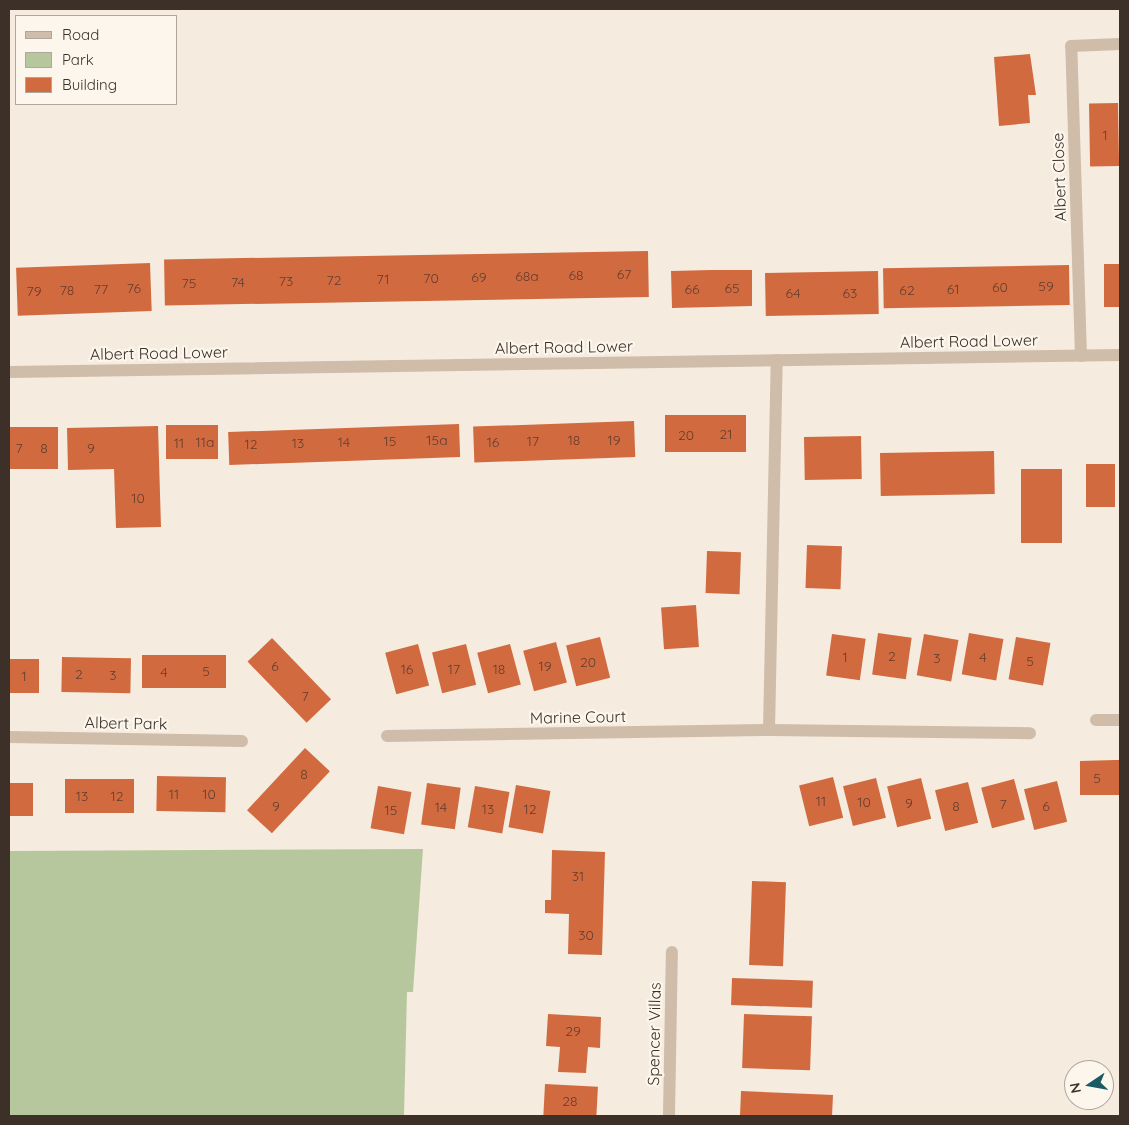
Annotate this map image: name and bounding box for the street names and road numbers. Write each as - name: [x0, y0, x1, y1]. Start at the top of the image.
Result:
- street label: Albert Close: [1048, 132, 1070, 222]
- street label: Albert Road Lower: [900, 330, 1038, 352]
- street label: Albert Road Lower: [495, 336, 633, 358]
- street label: Albert Road Lower: [90, 342, 228, 364]
- street label: Marine Court: [530, 707, 626, 727]
- street label: Albert Park: [85, 713, 167, 733]
- street label: Spencer Villas: [643, 982, 665, 1086]

